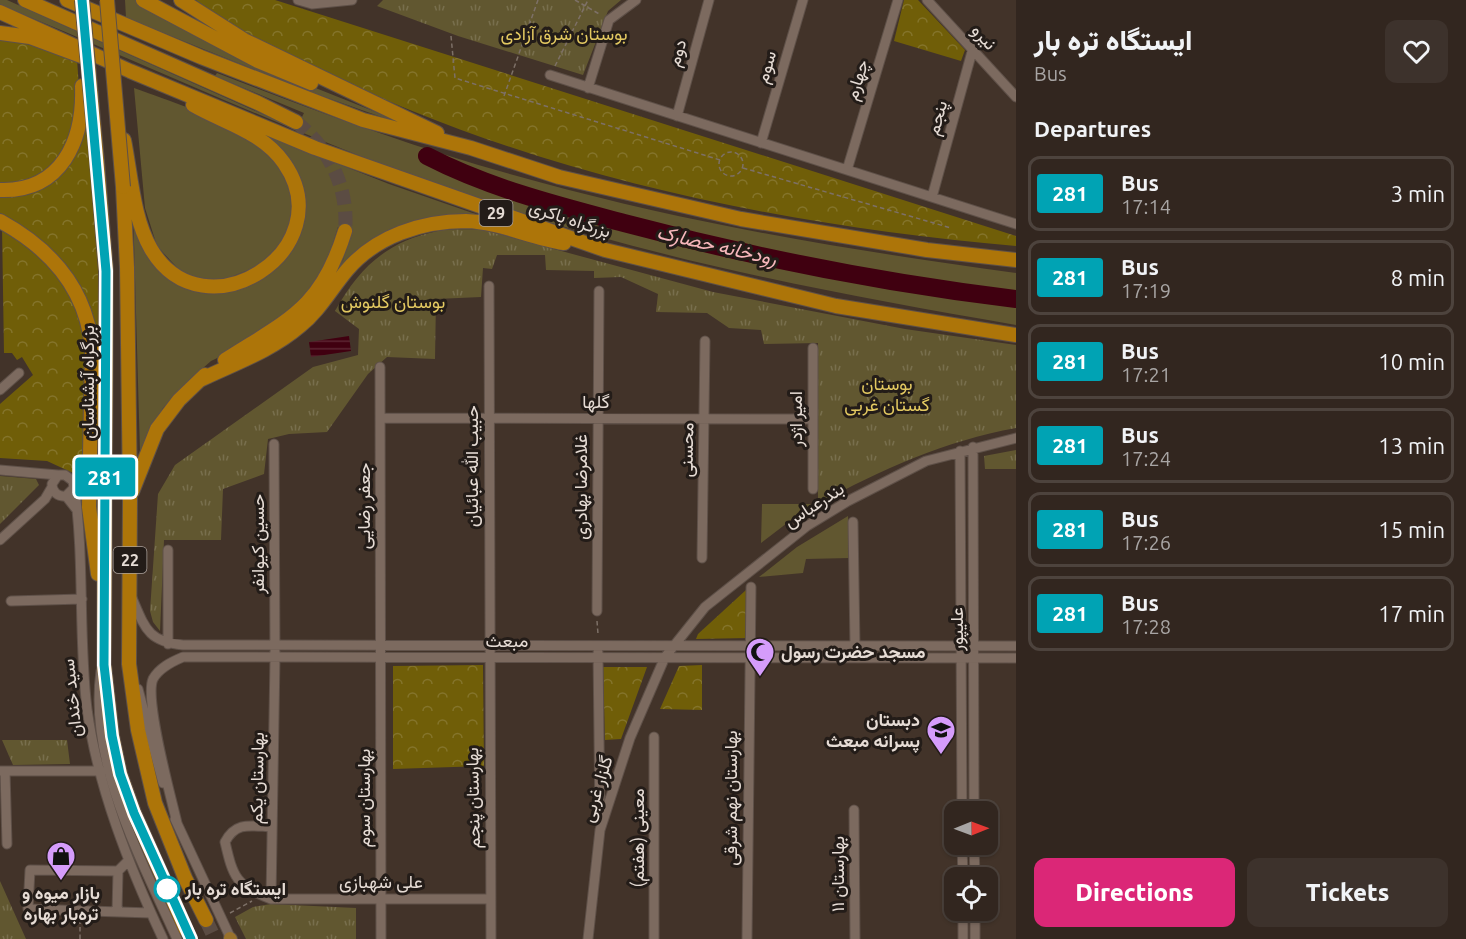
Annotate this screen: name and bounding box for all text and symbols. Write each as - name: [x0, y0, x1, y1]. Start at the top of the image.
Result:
- street label: نیرو: [967, 20, 1001, 54]
- button: heart: [1385, 20, 1448, 83]
- park label: بوستان شرق آزادی: [500, 23, 628, 45]
- text: ایستگاه تره بار: [1034, 24, 1192, 55]
- street label: دوم: [663, 37, 692, 69]
- street label: سوم: [751, 48, 782, 86]
- street label: چهارم: [840, 57, 874, 103]
- text: Bus: [1034, 62, 1067, 85]
- street label: پنجم: [922, 98, 953, 138]
- text: Departures: [1034, 116, 1151, 141]
- text: Bus: [1121, 170, 1159, 195]
- text: 281: [1052, 181, 1088, 205]
- text: 3 min: [1391, 181, 1445, 206]
- street label: بزرگراه باکری: [526, 195, 614, 243]
- text: 17:14: [1121, 195, 1171, 218]
- road number: 29: [480, 200, 512, 226]
- water label: رودخانه حصارک: [654, 220, 780, 272]
- text: Bus: [1121, 254, 1159, 279]
- text: 281: [1052, 265, 1088, 289]
- text: 8 min: [1391, 265, 1445, 290]
- text: 17:19: [1121, 279, 1171, 302]
- park label: بوستان گلنوش: [341, 291, 445, 313]
- street label: بزرگراه آبشناسان: [77, 325, 99, 439]
- text: Bus: [1121, 338, 1159, 363]
- text: 281: [1052, 349, 1088, 373]
- text: 10 min: [1378, 349, 1445, 374]
- text: 17:21: [1121, 363, 1171, 386]
- park label: بوستان گستان غربی: [844, 373, 930, 416]
- street label: گلها: [582, 391, 610, 413]
- street label: امیر اژدر: [785, 391, 807, 448]
- street label: حبیب الله عبائیان: [461, 405, 482, 527]
- street label: محسنی: [676, 422, 698, 478]
- text: Bus: [1121, 422, 1159, 447]
- text: 281: [1052, 433, 1088, 457]
- text: 13 min: [1378, 433, 1445, 458]
- street label: غلامرضا بهادری: [570, 434, 592, 540]
- text: 17:24: [1121, 447, 1171, 470]
- line badge: 281: [70, 458, 140, 496]
- street label: جعفر رضایی: [353, 463, 375, 549]
- text: 281: [87, 465, 123, 489]
- street label: بندرعباس: [780, 477, 848, 533]
- street label: حسین کیوانفر: [247, 494, 269, 595]
- text: Bus: [1121, 506, 1159, 531]
- text: 281: [1052, 517, 1088, 541]
- text: 15 min: [1378, 517, 1445, 542]
- text: 17:26: [1121, 531, 1171, 554]
- road number: 22: [114, 547, 146, 573]
- text: Bus: [1121, 590, 1159, 615]
- text: 281: [1052, 601, 1088, 625]
- text: 17 min: [1378, 601, 1445, 626]
- street label: علیپور: [946, 607, 969, 652]
- text: 17:28: [1121, 615, 1171, 638]
- street label: مبعث: [486, 630, 528, 651]
- mosque icon: مسجد حضرت رسول: [744, 636, 776, 678]
- place label: مسجد حضرت رسول: [781, 641, 926, 663]
- street label: سید خندان: [57, 658, 86, 738]
- place label: دبستان پسرانه مبعث: [826, 709, 920, 753]
- school or university icon: دبستان پسرانه مبعث: [925, 714, 957, 756]
- street label: بهارستان نهم شرقی: [720, 730, 743, 866]
- street label: بهارستان یکم: [245, 732, 270, 824]
- street label: بهارستان پنجم: [461, 747, 486, 849]
- street label: بهارستان سوم: [353, 749, 376, 847]
- street label: گلزار غربی: [576, 753, 618, 825]
- street label: معینی (هفتم): [627, 789, 650, 887]
- north arrow: [944, 801, 998, 855]
- map controls: [944, 801, 998, 921]
- street label: بهارستان ۱۱: [827, 836, 849, 912]
- shop icon: بازار میوه و تره‌بار بهاره: [45, 840, 77, 882]
- button: Directions: [1034, 858, 1235, 927]
- button: Tickets: [1247, 858, 1448, 927]
- button: locate: [944, 867, 998, 921]
- street label: علی شهبازی: [339, 871, 423, 893]
- marker: ایستگاه تره بار: [154, 876, 180, 902]
- place label: ایستگاه تره بار: [184, 878, 286, 900]
- place label: بازار میوه و تره‌بار بهاره: [22, 882, 100, 925]

